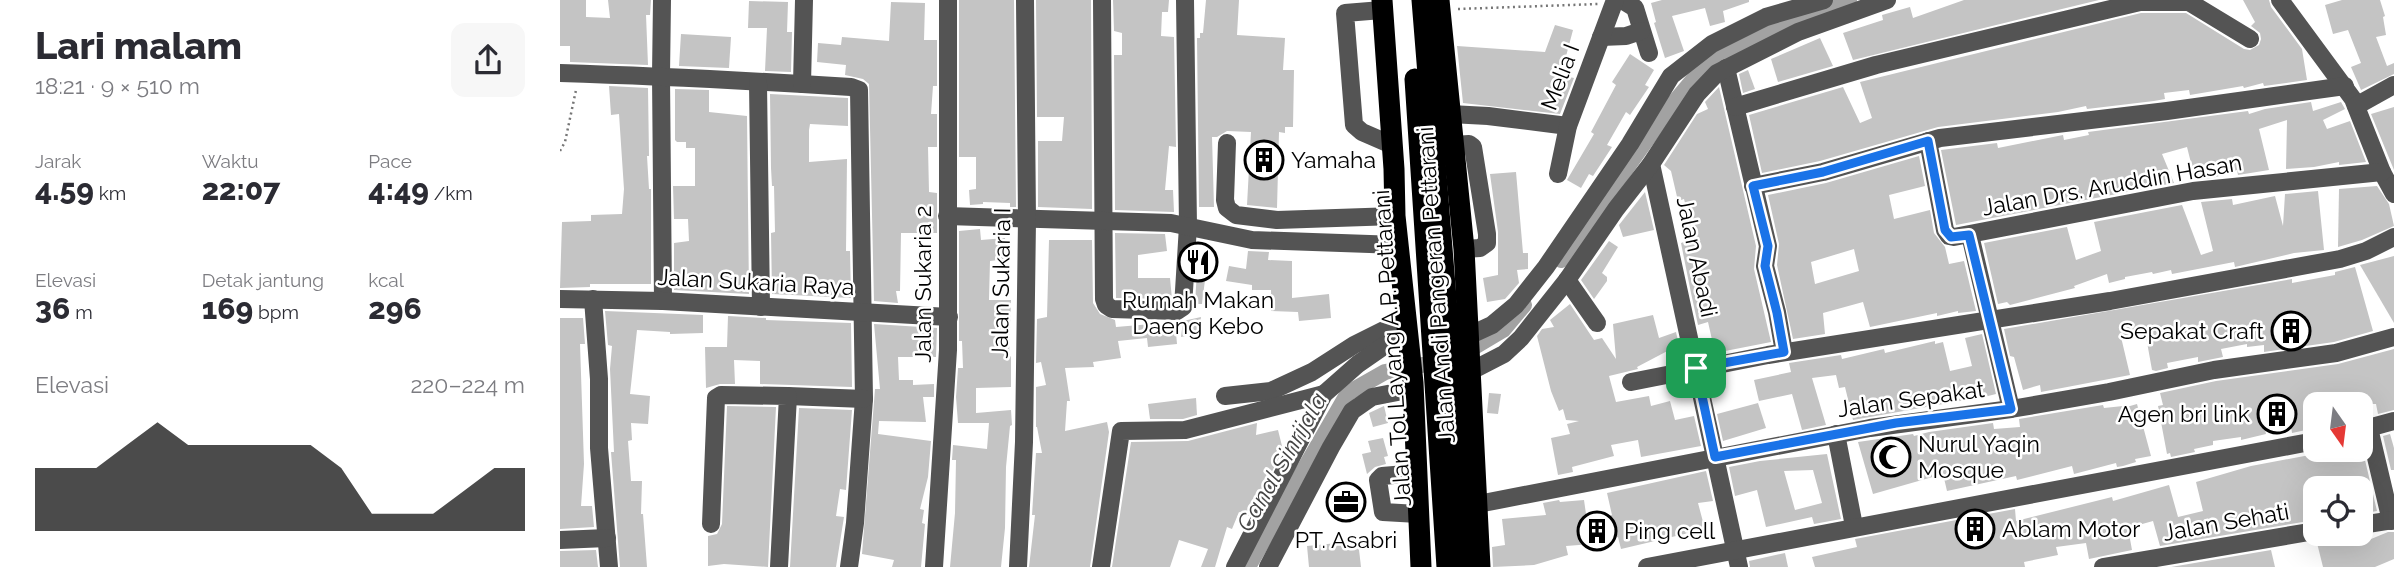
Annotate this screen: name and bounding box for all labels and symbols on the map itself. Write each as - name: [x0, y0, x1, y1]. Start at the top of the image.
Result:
- street label: Melia I: [1535, 40, 1584, 114]
- street label: Jalan Andi Pangeran Pettarani: [1411, 126, 1460, 444]
- building icon: Yamaha: [1243, 139, 1285, 181]
- place label: Yamaha: [1291, 146, 1376, 173]
- street label: Jalan Drs. Aruddin Hasan: [1980, 148, 2244, 221]
- street label: Jalan Tol Layang A.P. Pettarani: [1367, 189, 1416, 507]
- street label: Jalan Abadi: [1672, 194, 1723, 320]
- street label: Jalan Sukaria 2: [909, 205, 936, 363]
- street label: Jalan Sukaria I: [986, 207, 1015, 359]
- restaurant icon: Rumah Makan Daeng Kebo: [1177, 241, 1219, 283]
- street label: Jalan Sukaria Raya: [657, 263, 855, 300]
- place label: Rumah Makan Daeng Kebo: [1122, 286, 1274, 339]
- building icon: Sepakat Craft: [2270, 310, 2312, 352]
- place label: Sepakat Craft: [2120, 317, 2264, 344]
- pin: [1666, 338, 1726, 398]
- street label: Jalan Sepakat: [1836, 375, 1986, 422]
- water label: Canal Sinrijala: [1230, 387, 1333, 536]
- north arrow: [2303, 392, 2373, 462]
- building icon: Agen bri link: [2256, 393, 2298, 435]
- place label: Agen bri link: [2118, 400, 2250, 427]
- place label: Nurul Yaqin Mosque: [1918, 430, 2040, 483]
- mosque icon: Nurul Yaqin Mosque: [1870, 436, 1912, 478]
- office icon: PT. Asabri: [1325, 481, 1367, 523]
- street label: Jalan Sehati: [2161, 497, 2291, 546]
- building icon: Ablam Motor: [1954, 508, 1996, 550]
- building icon: Ping cell: [1576, 510, 1618, 552]
- place label: Ablam Motor: [2002, 515, 2140, 542]
- place label: Ping cell: [1624, 517, 1716, 544]
- place label: PT. Asabri: [1295, 526, 1397, 553]

